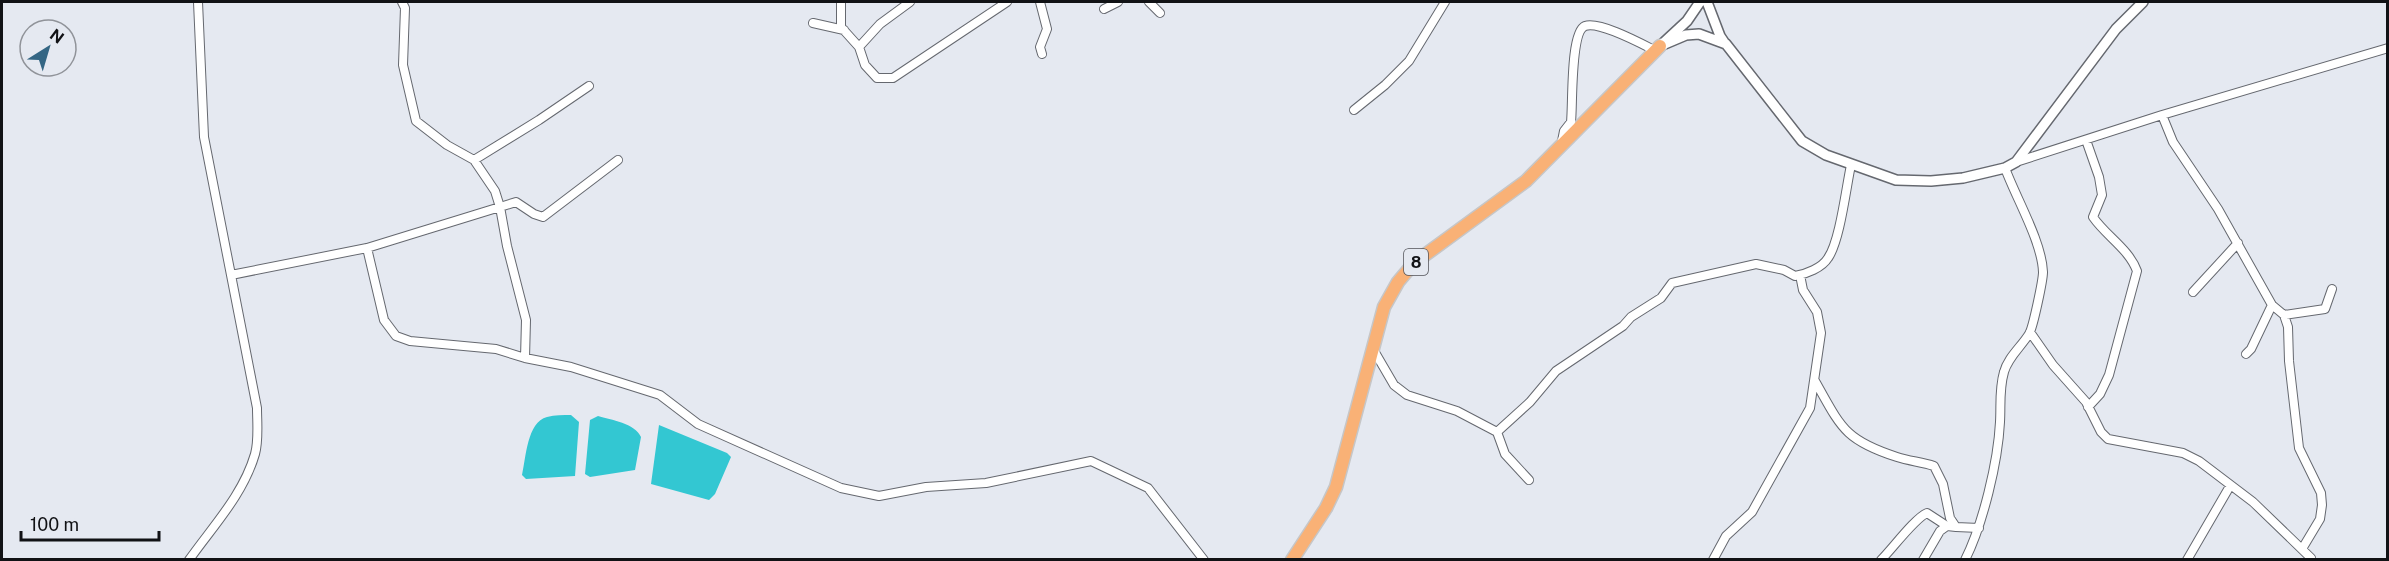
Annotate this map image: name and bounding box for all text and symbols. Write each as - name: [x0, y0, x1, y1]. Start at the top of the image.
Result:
- north arrow: [18, 18, 78, 78]
- text: N: [46, 25, 67, 48]
- road number: 8: [1404, 249, 1428, 275]
- scale bar: [21, 504, 159, 542]
- text: 100 m: [30, 514, 79, 535]

